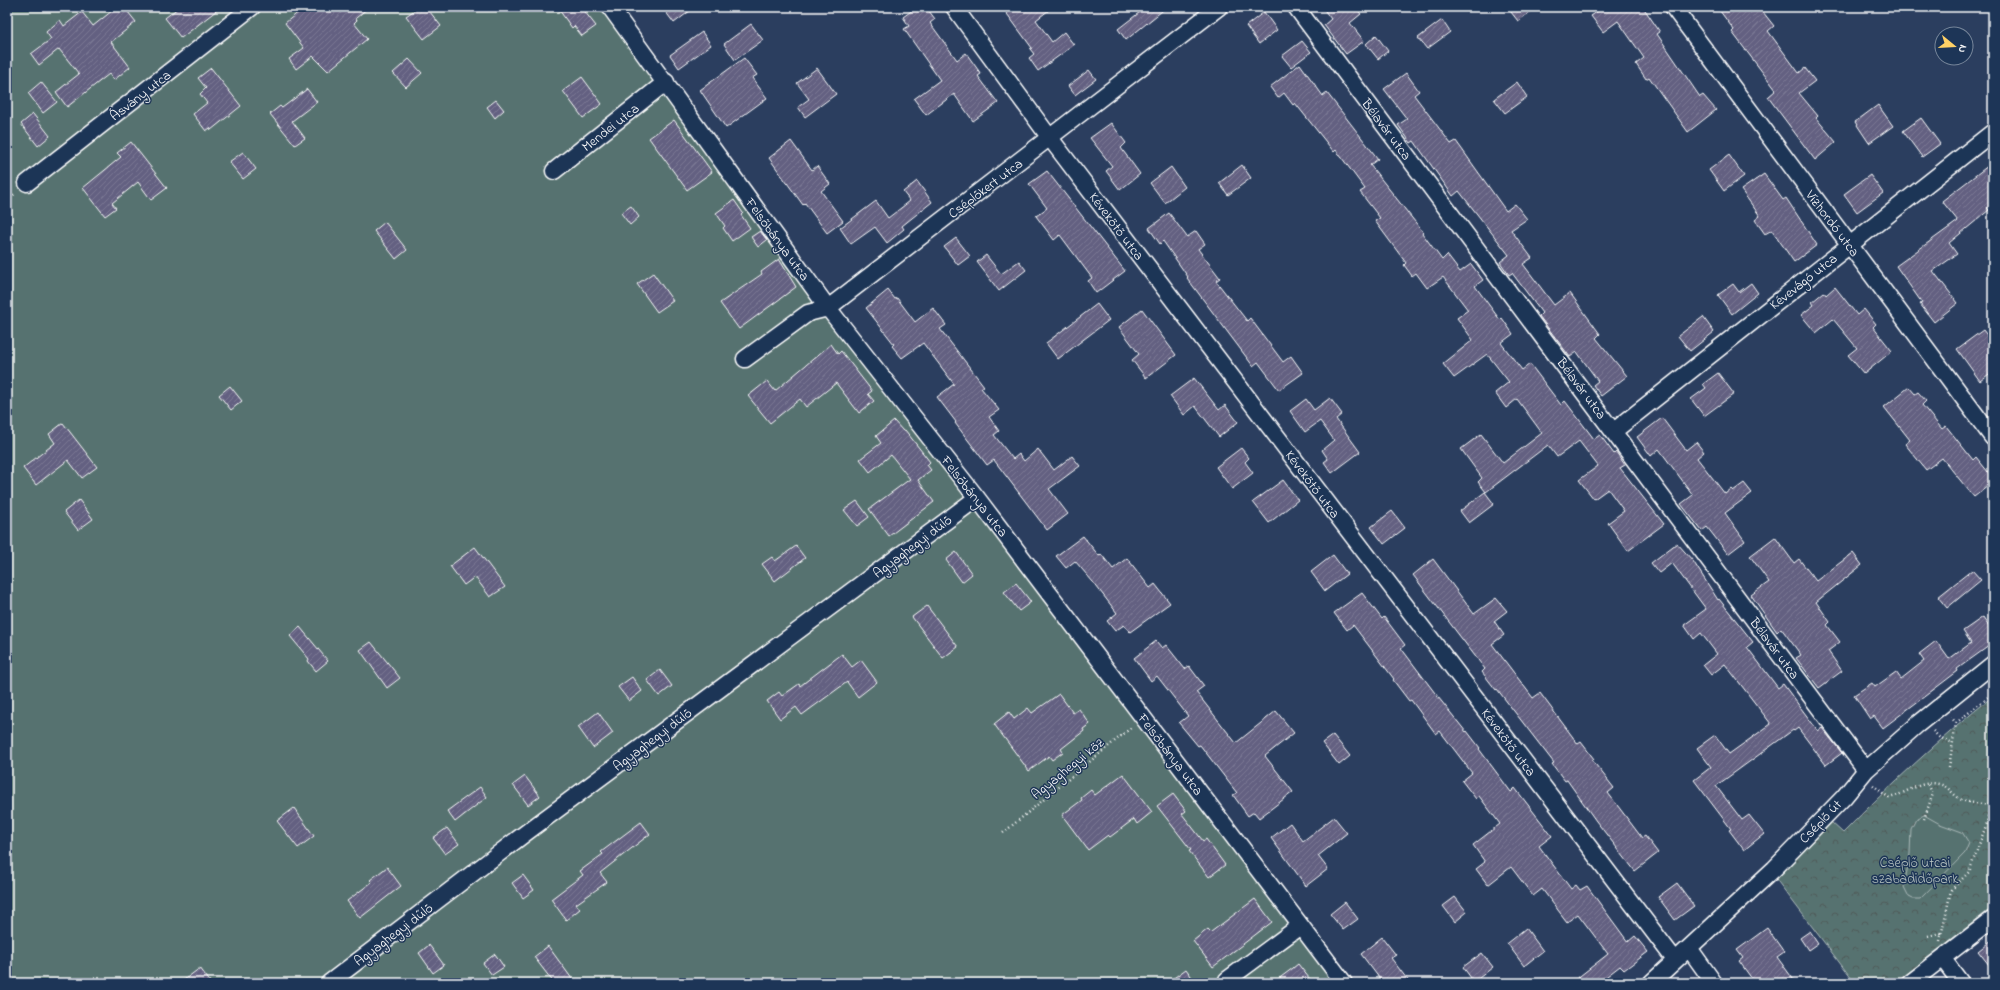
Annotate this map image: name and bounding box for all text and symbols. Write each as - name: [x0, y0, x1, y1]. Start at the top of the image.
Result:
- north arrow: [1934, 26, 1974, 66]
- text: N: [1954, 43, 1971, 55]
- street label: Ásvány utca: [105, 65, 177, 128]
- street label: Bélavár utca: [1355, 94, 1416, 165]
- street label: Mendei utca: [578, 99, 644, 157]
- street label: Cséplőkert utca: [944, 154, 1028, 224]
- street label: Vízhordó utca: [1799, 185, 1864, 262]
- street label: Kévekötő utca: [1083, 188, 1148, 265]
- street label: Felsőbánya utca: [738, 193, 814, 286]
- street label: Kévevágó utca: [1765, 249, 1843, 316]
- street label: Bélavár utca: [1550, 353, 1611, 424]
- street label: Kévekötő utca: [1279, 446, 1344, 523]
- street label: Felsőbánya utca: [934, 451, 1012, 543]
- street label: Agyaghegyi dűlő: [869, 510, 958, 585]
- street label: Bélavár utca: [1743, 613, 1804, 684]
- street label: Agyaghegyi dűlő: [609, 703, 698, 778]
- street label: Kévekötő utca: [1475, 704, 1540, 781]
- street label: Felsőbánya utca: [1130, 709, 1208, 801]
- street label: Agyaghegyi köz: [1027, 733, 1110, 806]
- street label: Cséplő út: [1795, 795, 1848, 849]
- park label: Cséplő utcai szabadidőpark: [1872, 853, 1959, 890]
- street label: Agyaghegyi dűlő: [350, 898, 439, 973]

